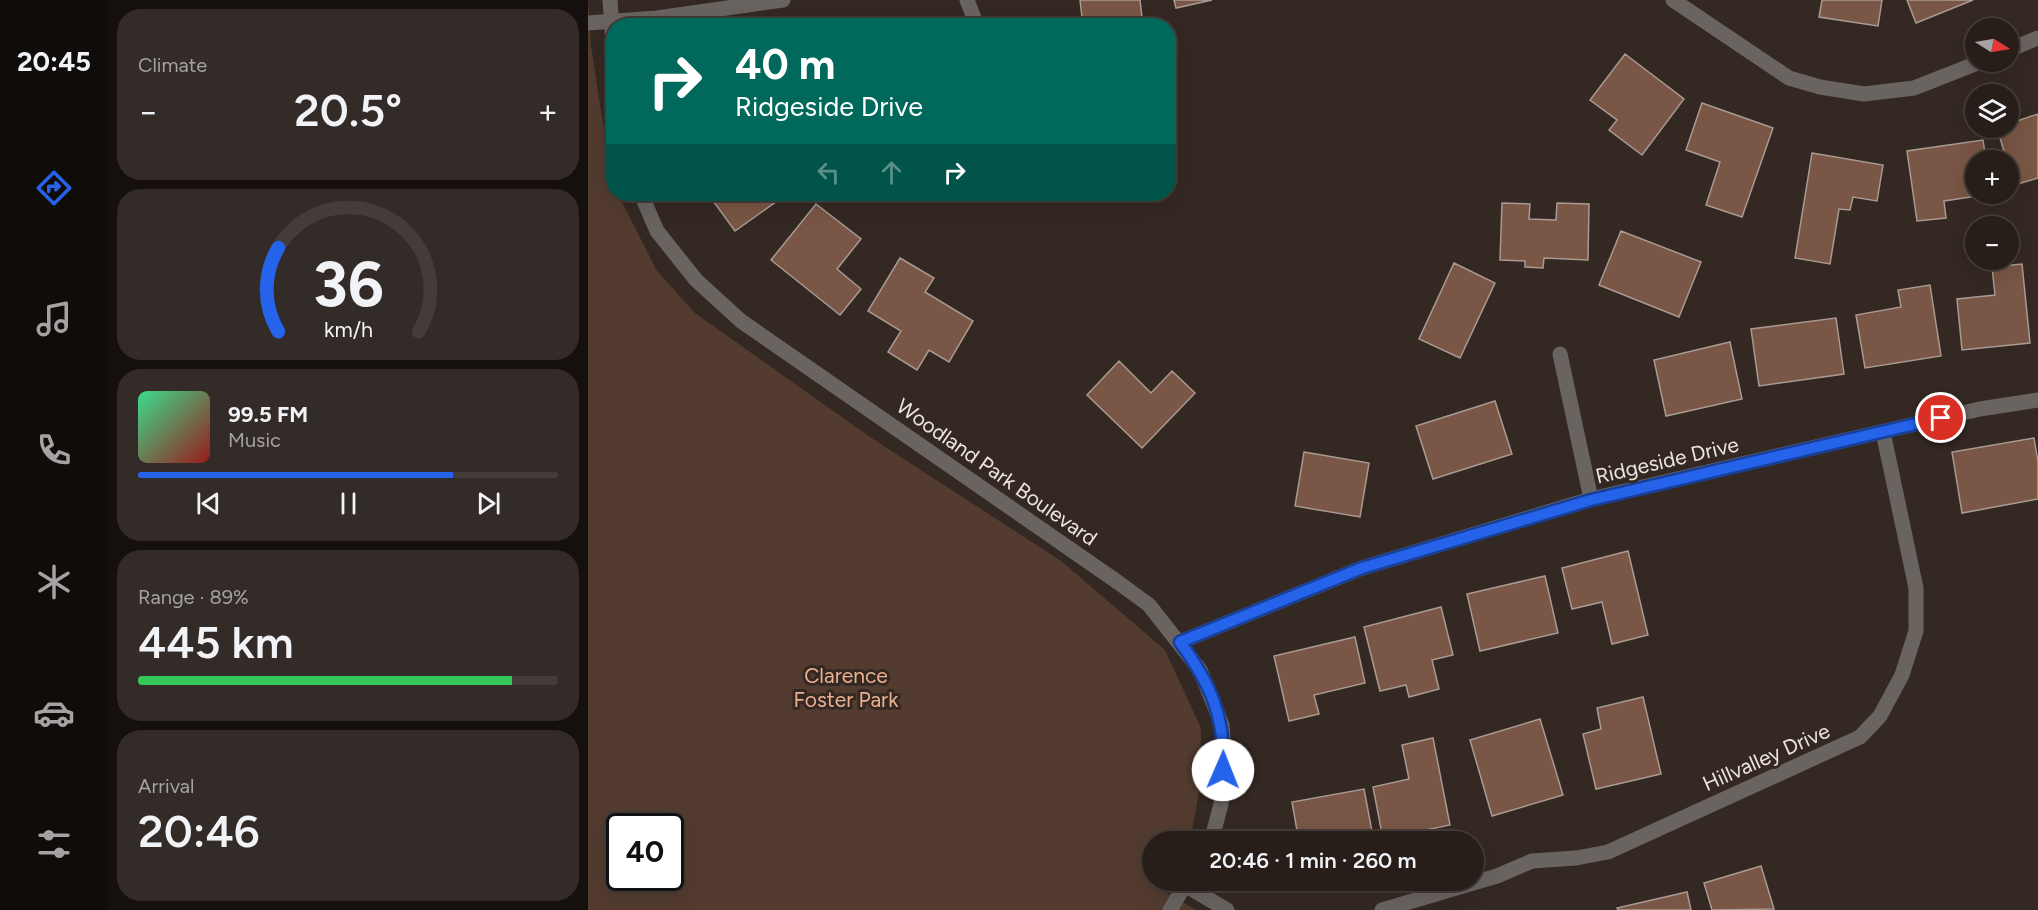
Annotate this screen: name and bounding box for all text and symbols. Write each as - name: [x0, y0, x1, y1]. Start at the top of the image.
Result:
- north arrow: [1965, 18, 2019, 72]
- map controls: [1965, 18, 2019, 270]
- text: 40 m: [735, 39, 835, 90]
- icon: right: [636, 42, 714, 120]
- text: 20:45: [17, 45, 91, 78]
- text: Climate: [138, 53, 207, 77]
- text: 20.5°: [294, 83, 402, 137]
- button: layers: [1965, 84, 2019, 138]
- text: Ridgeside Drive: [735, 90, 923, 123]
- text: −: [138, 92, 159, 131]
- text: +: [537, 92, 558, 131]
- button: +: [1965, 150, 2019, 204]
- icon: left: [812, 156, 845, 189]
- icon: ahead: [875, 156, 908, 189]
- icon: right: [938, 156, 971, 189]
- icon: directions: [33, 167, 75, 209]
- button: −: [1965, 216, 2019, 270]
- text: 36: [313, 247, 383, 322]
- icon: music: [33, 298, 75, 340]
- text: km/h: [324, 317, 372, 342]
- pin: [1915, 392, 1966, 443]
- street label: Woodland Park Boulevard: [892, 393, 1102, 551]
- text: 99.5 FM: [228, 401, 308, 428]
- icon: arrive: [1924, 401, 1957, 434]
- text: Music: [228, 428, 281, 452]
- icon: phone: [33, 429, 75, 471]
- street label: Ridgeside Drive: [1593, 431, 1741, 489]
- icon: previous: [192, 487, 225, 520]
- icon: pause: [332, 487, 365, 520]
- icon: next: [472, 487, 505, 520]
- icon: climate: [33, 561, 75, 603]
- text: Range · 89%: [138, 585, 249, 609]
- text: 445 km: [138, 615, 294, 669]
- park label: Clarence Foster Park: [794, 663, 899, 712]
- icon: car: [33, 692, 75, 734]
- street label: Hillvalley Drive: [1699, 718, 1833, 796]
- position arrow: [1191, 738, 1255, 802]
- text: Arrival: [138, 774, 194, 798]
- text: 20:46: [138, 804, 260, 858]
- speed limit sign: 40: [606, 813, 684, 891]
- icon: filters: [33, 823, 75, 865]
- text: 20:46 · 1 min · 260 m: [1209, 847, 1417, 874]

